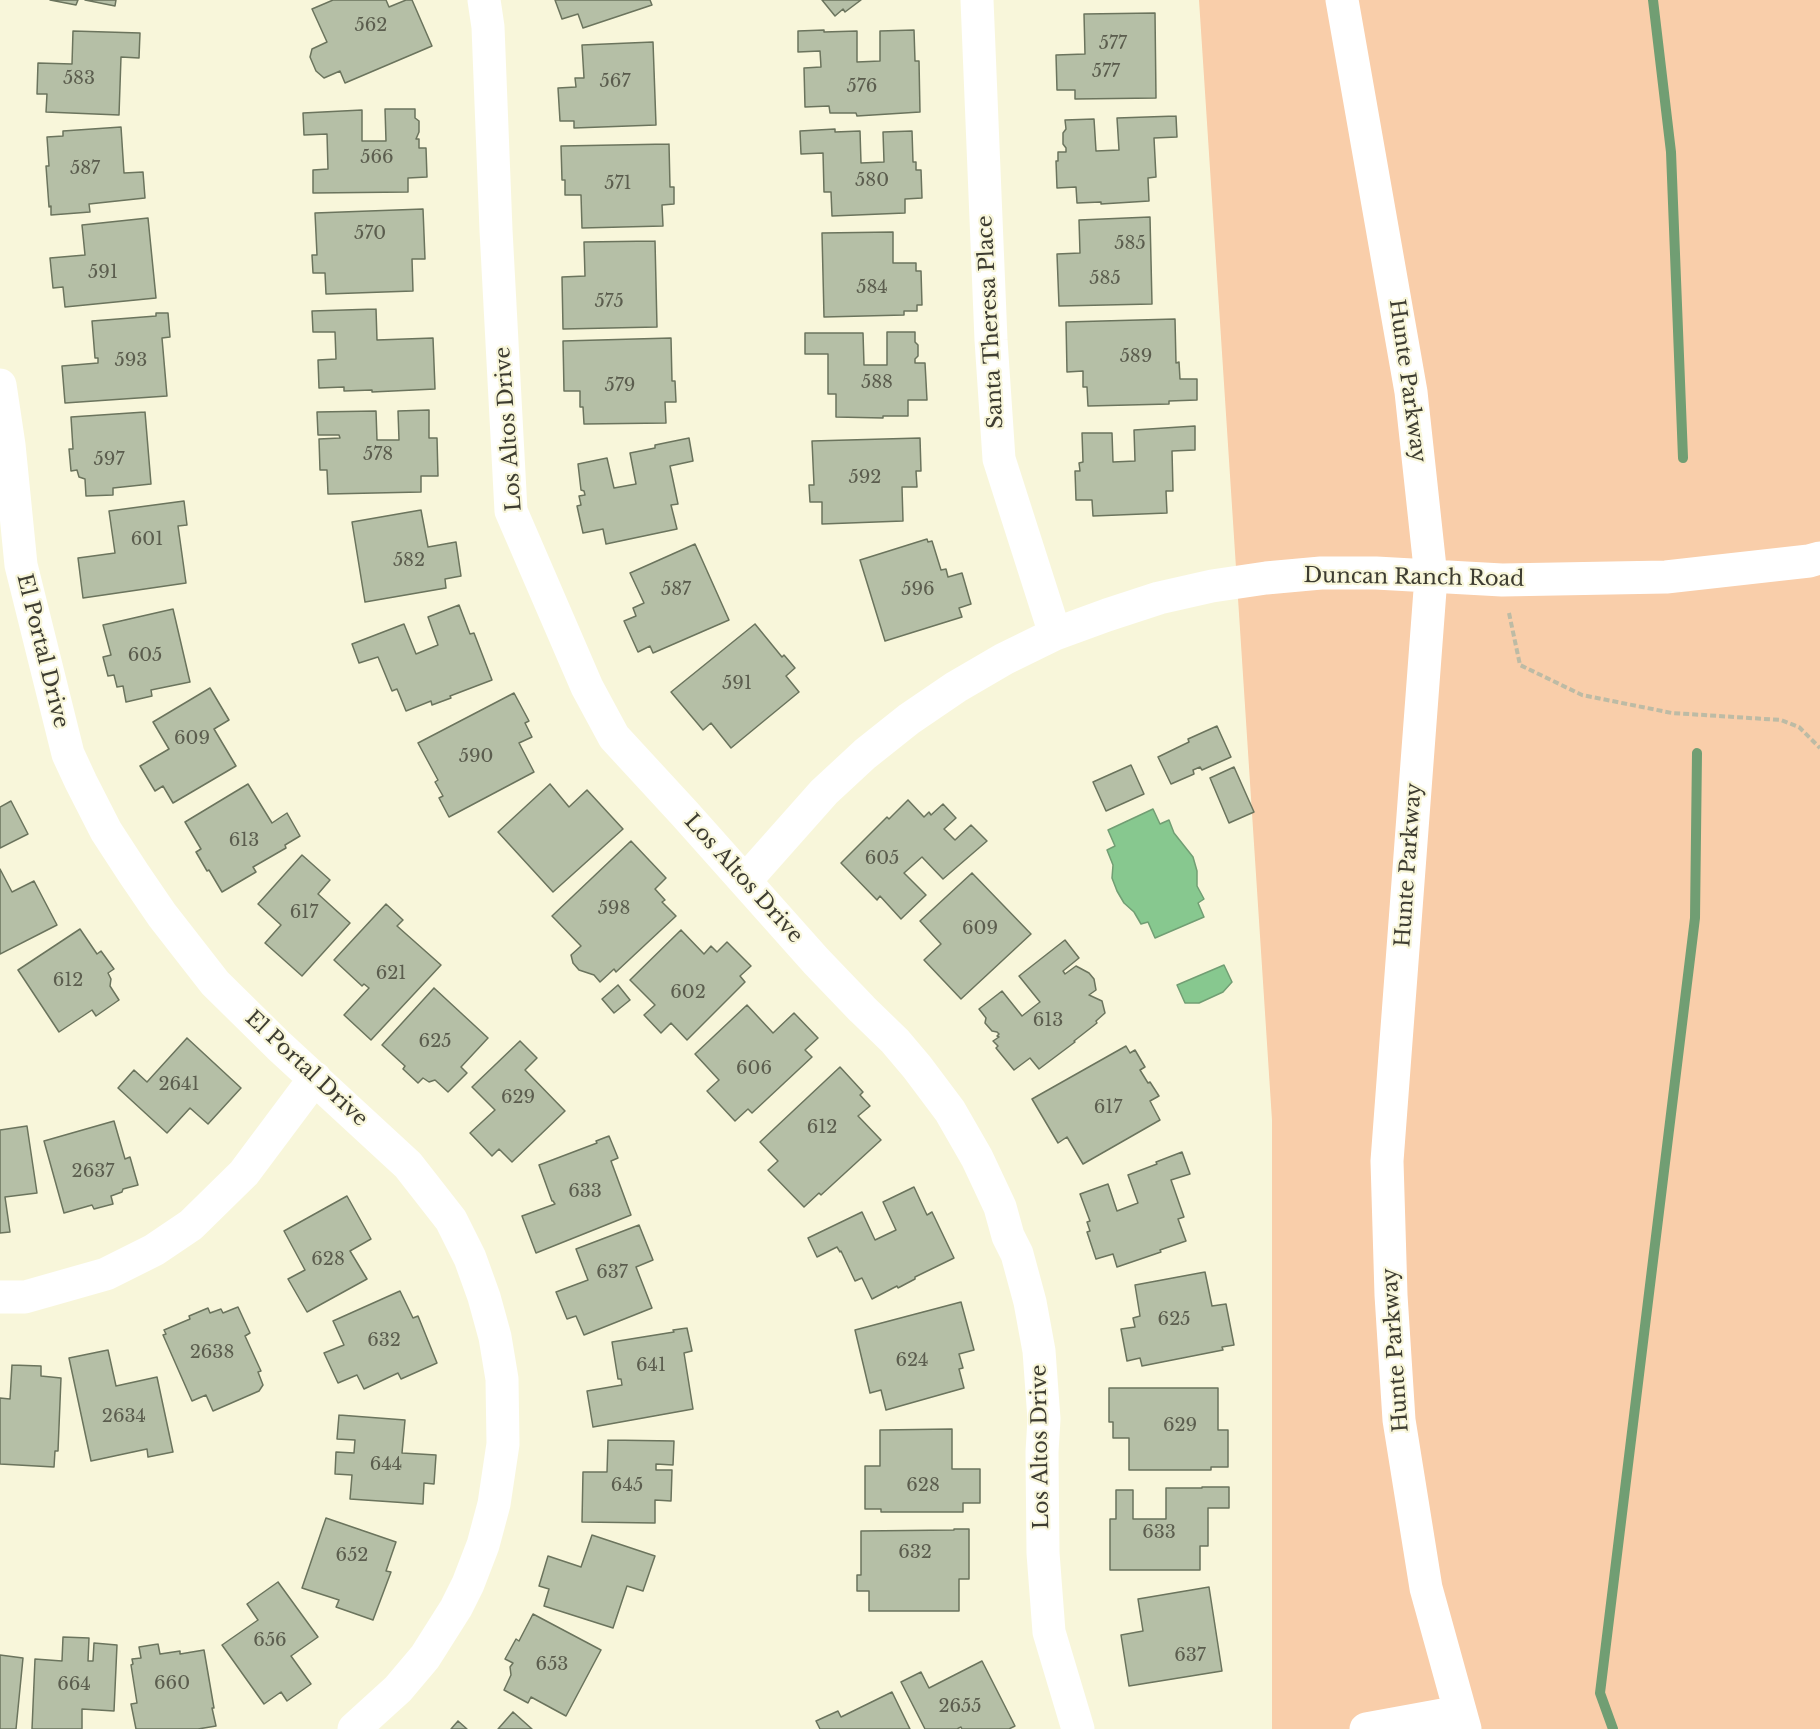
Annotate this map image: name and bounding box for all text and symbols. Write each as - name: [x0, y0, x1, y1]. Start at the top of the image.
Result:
- house number: 562: [355, 15, 387, 37]
- house number: 577: [1099, 33, 1127, 55]
- house number: 577: [1092, 61, 1120, 83]
- house number: 583: [63, 68, 95, 90]
- house number: 567: [600, 71, 630, 93]
- house number: 576: [847, 76, 877, 98]
- house number: 566: [360, 147, 394, 169]
- house number: 587: [70, 158, 100, 180]
- house number: 580: [855, 170, 889, 192]
- house number: 571: [604, 173, 632, 195]
- street label: Santa Theresa Place: [973, 215, 1009, 429]
- house number: 570: [354, 223, 386, 245]
- house number: 585: [1114, 233, 1146, 255]
- house number: 591: [88, 262, 118, 284]
- house number: 585: [1089, 268, 1121, 290]
- house number: 584: [856, 277, 888, 299]
- house number: 575: [594, 291, 624, 313]
- street label: Hunte Parkway: [1383, 298, 1431, 464]
- street label: Los Altos Drive: [491, 346, 527, 512]
- house number: 589: [1120, 346, 1152, 368]
- house number: 593: [115, 350, 147, 372]
- house number: 588: [861, 372, 893, 394]
- house number: 579: [605, 375, 635, 397]
- house number: 578: [363, 444, 393, 466]
- house number: 597: [94, 449, 124, 471]
- house number: 592: [849, 467, 881, 489]
- house number: 601: [131, 529, 163, 551]
- house number: 582: [393, 550, 425, 572]
- street label: Duncan Ranch Road: [1303, 563, 1525, 593]
- street label: El Portal Drive: [11, 571, 73, 731]
- house number: 587: [661, 579, 691, 601]
- house number: 596: [901, 579, 935, 601]
- house number: 605: [128, 645, 162, 667]
- house number: 591: [722, 673, 752, 695]
- house number: 609: [174, 728, 210, 750]
- house number: 590: [459, 746, 493, 768]
- street label: Hunte Parkway: [1391, 782, 1427, 948]
- street label: Los Altos Drive: [678, 809, 808, 949]
- house number: 613: [229, 830, 259, 852]
- house number: 605: [865, 848, 899, 870]
- house number: 598: [598, 898, 630, 920]
- house number: 617: [290, 902, 318, 924]
- house number: 609: [962, 918, 998, 940]
- house number: 621: [376, 963, 406, 985]
- house number: 612: [53, 970, 83, 992]
- house number: 602: [670, 982, 706, 1004]
- street label: El Portal Drive: [240, 1006, 372, 1132]
- house number: 613: [1033, 1010, 1063, 1032]
- house number: 625: [419, 1031, 451, 1053]
- house number: 606: [736, 1058, 772, 1080]
- house number: 2641: [158, 1074, 200, 1096]
- house number: 629: [501, 1087, 535, 1109]
- house number: 617: [1094, 1097, 1122, 1119]
- house number: 612: [807, 1117, 837, 1139]
- house number: 2637: [72, 1161, 114, 1183]
- house number: 633: [568, 1181, 602, 1203]
- house number: 628: [311, 1249, 345, 1271]
- house number: 637: [596, 1262, 628, 1284]
- street label: Hunte Parkway: [1378, 1267, 1414, 1433]
- house number: 625: [1158, 1309, 1190, 1331]
- house number: 632: [367, 1330, 401, 1352]
- house number: 2638: [190, 1342, 234, 1364]
- house number: 624: [895, 1350, 929, 1372]
- house number: 641: [636, 1355, 666, 1377]
- street label: Los Altos Drive: [1027, 1364, 1055, 1530]
- house number: 2634: [102, 1406, 146, 1428]
- house number: 629: [1163, 1415, 1197, 1437]
- house number: 644: [370, 1454, 402, 1476]
- house number: 645: [611, 1475, 643, 1497]
- house number: 628: [906, 1475, 940, 1497]
- house number: 633: [1142, 1522, 1176, 1544]
- house number: 632: [898, 1542, 932, 1564]
- house number: 652: [336, 1545, 368, 1567]
- house number: 656: [253, 1630, 287, 1652]
- house number: 637: [1174, 1645, 1206, 1667]
- house number: 653: [536, 1654, 568, 1676]
- house number: 660: [154, 1673, 190, 1695]
- house number: 664: [57, 1674, 91, 1696]
- house number: 2655: [938, 1696, 982, 1718]

